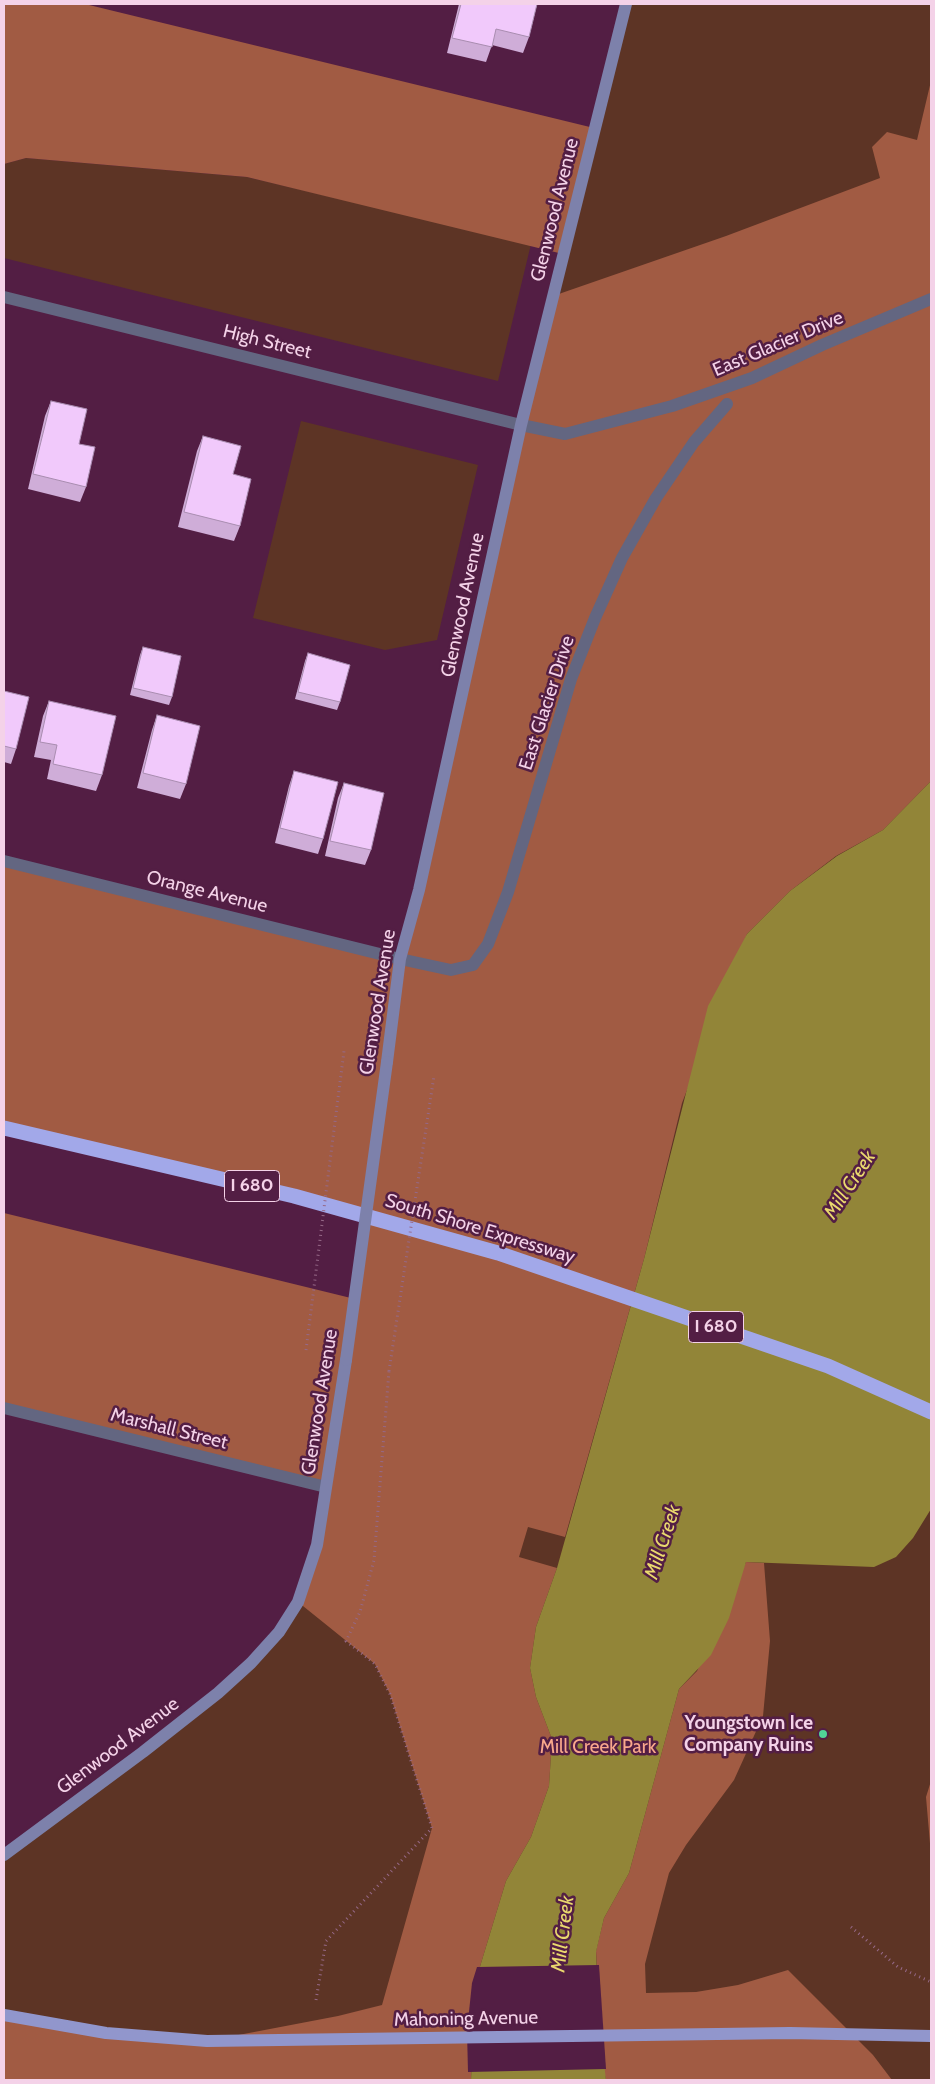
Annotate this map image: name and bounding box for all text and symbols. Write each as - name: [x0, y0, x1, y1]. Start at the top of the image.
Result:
- street label: Glenwood Avenue: [526, 136, 584, 284]
- street label: East Glacier Drive: [709, 306, 847, 382]
- street label: High Street: [221, 320, 313, 364]
- street label: Glenwood Avenue: [437, 531, 489, 679]
- street label: East Glacier Drive: [515, 633, 579, 773]
- street label: Orange Avenue: [144, 866, 270, 918]
- street label: Glenwood Avenue: [355, 928, 401, 1076]
- water label: Mill Creek: [819, 1146, 881, 1224]
- road number: I 680: [224, 1170, 280, 1202]
- street label: South Shore Expressway: [382, 1189, 578, 1269]
- road number: I 680: [688, 1311, 744, 1342]
- street label: Glenwood Avenue: [297, 1328, 343, 1476]
- street label: Marshall Street: [108, 1403, 230, 1455]
- water label: Mill Creek: [640, 1502, 686, 1582]
- street label: Glenwood Avenue: [52, 1693, 184, 1799]
- place label: Youngstown Ice Company Ruins: [684, 1712, 813, 1756]
- marker: Youngstown Ice Company Ruins: [817, 1728, 829, 1740]
- park label: Mill Creek Park: [540, 1736, 656, 1758]
- water label: Mill Creek: [546, 1894, 580, 1974]
- street label: Mahoning Avenue: [394, 2006, 538, 2032]

